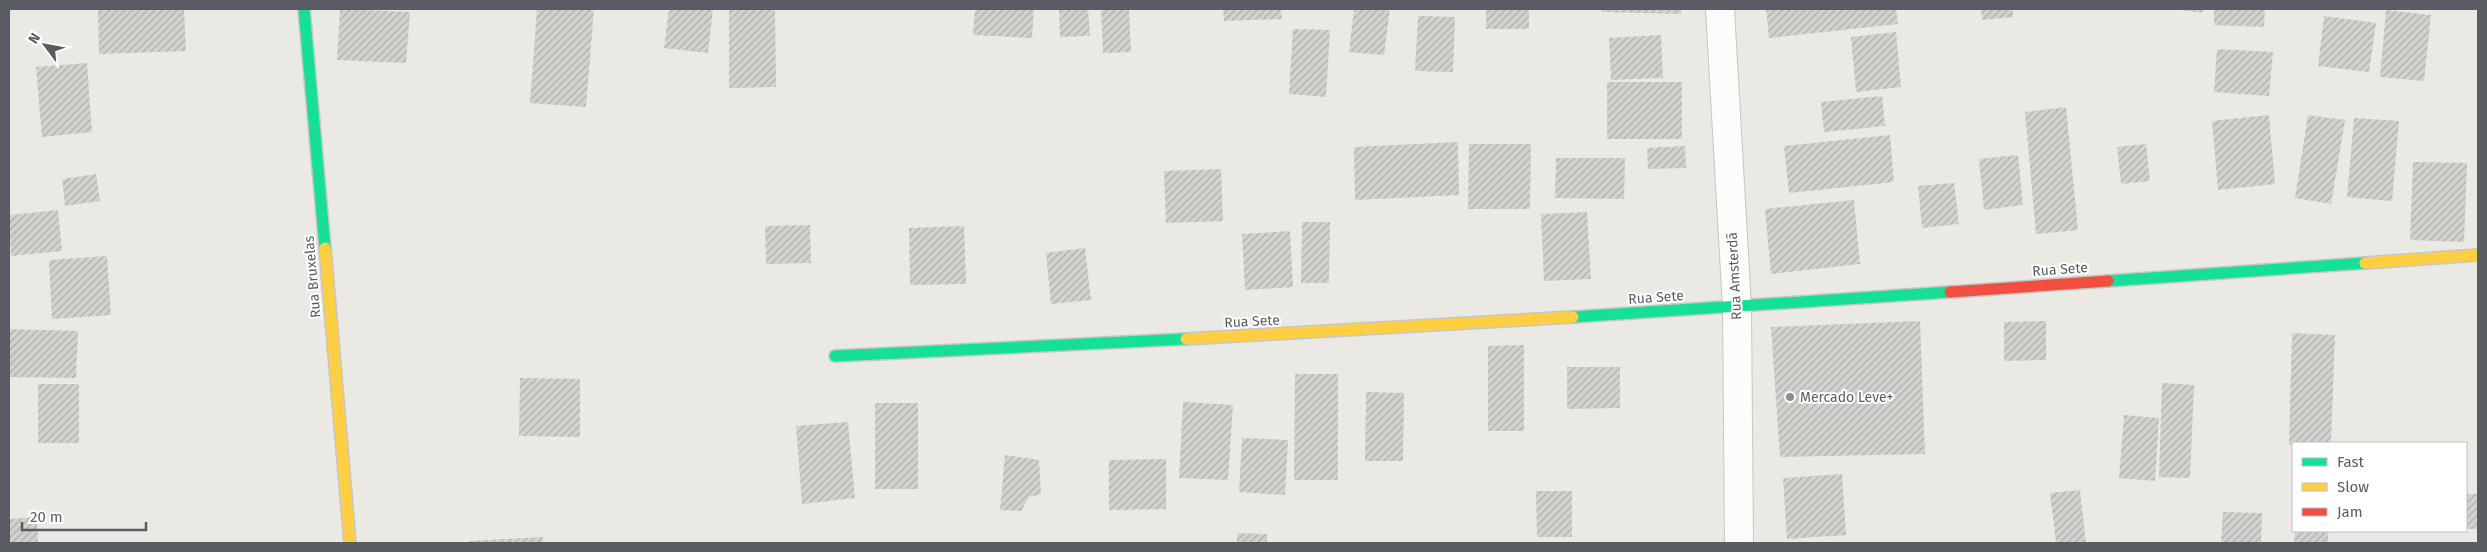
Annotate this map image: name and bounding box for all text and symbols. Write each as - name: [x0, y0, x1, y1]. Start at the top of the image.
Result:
- north arrow: [20, 20, 70, 70]
- text: N: [25, 30, 44, 47]
- street label: Rua Amsterdã: [1724, 232, 1745, 320]
- street label: Rua Bruxelas: [300, 235, 325, 319]
- street label: Rua Sete: [2032, 259, 2088, 280]
- street label: Rua Sete: [1628, 287, 1684, 308]
- street label: Rua Sete: [1224, 312, 1280, 331]
- place label: Mercado Leve+: [1800, 389, 1894, 406]
- marker: Mercado Leve+: [1784, 391, 1796, 403]
- legend: [2292, 442, 2467, 532]
- text: Fast: [2337, 453, 2364, 471]
- text: Slow: [2337, 478, 2369, 496]
- scale bar: [22, 500, 146, 532]
- text: Jam: [2337, 503, 2363, 521]
- text: 20 m: [30, 508, 63, 526]

